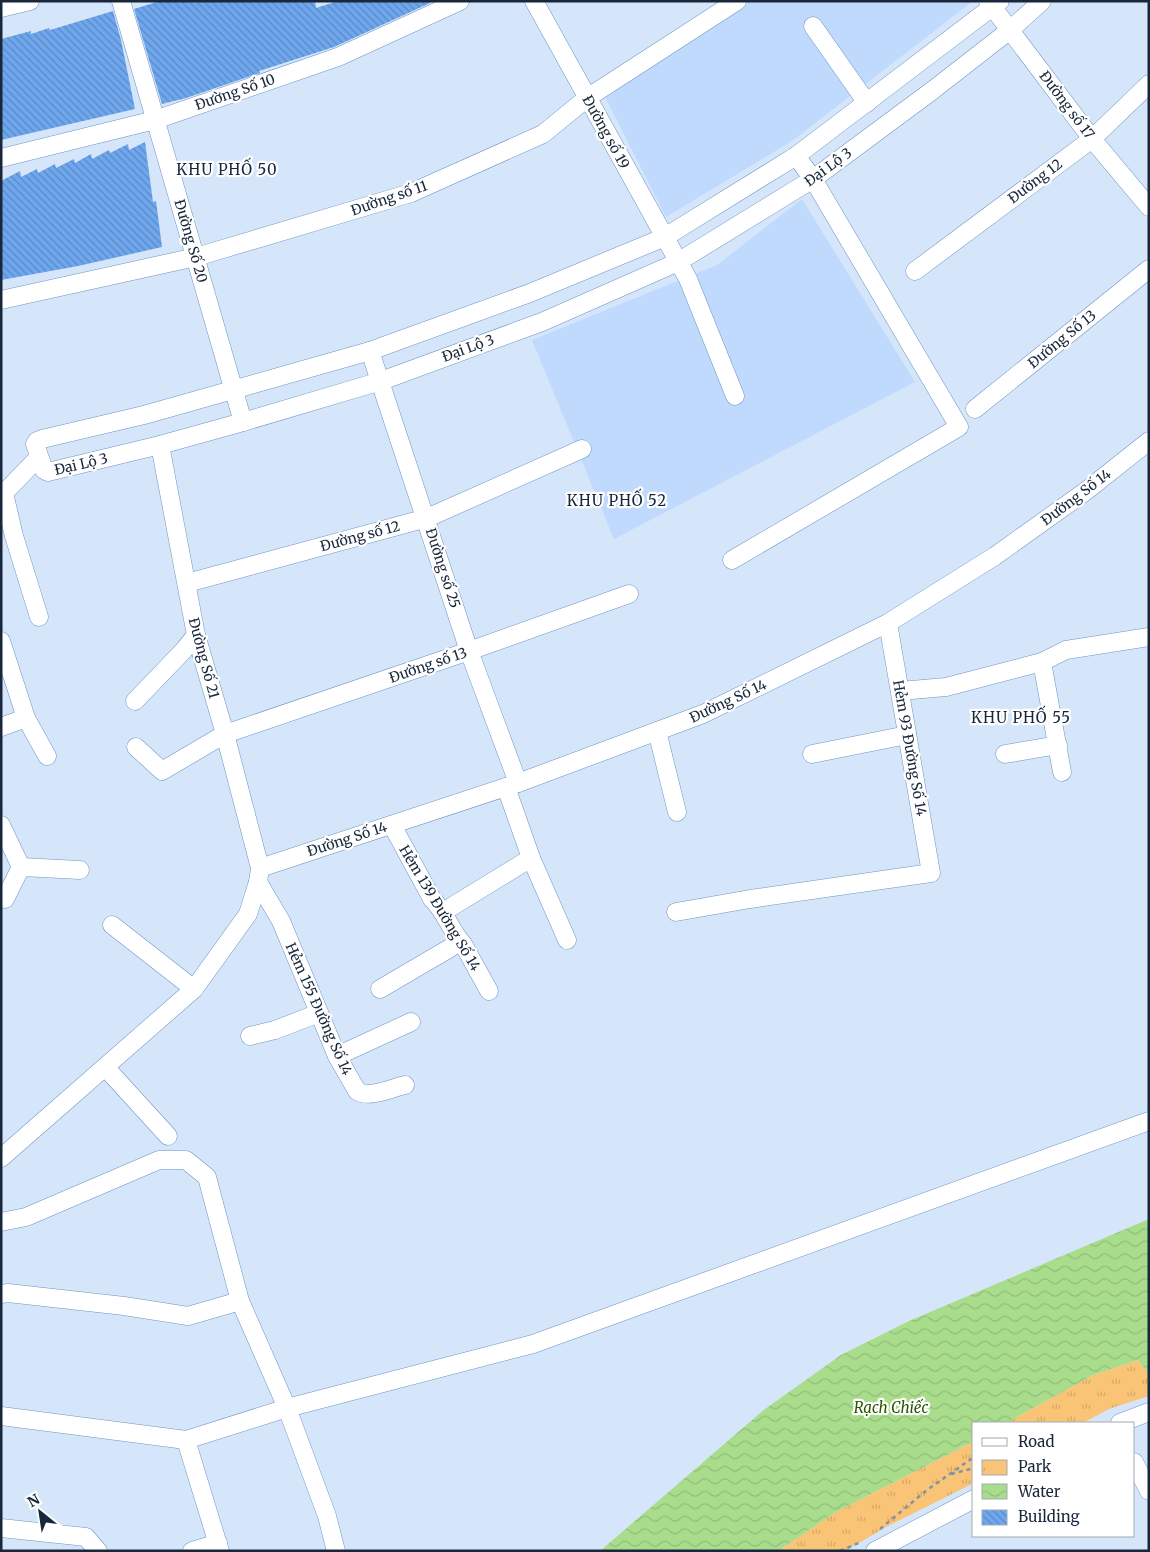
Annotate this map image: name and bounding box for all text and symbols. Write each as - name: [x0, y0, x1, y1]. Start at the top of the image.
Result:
- street label: Đường số 17: [1036, 67, 1098, 143]
- street label: Đường Số 10: [193, 70, 277, 114]
- street label: Đường số 19: [578, 92, 634, 172]
- street label: Đại Lộ 3: [801, 144, 855, 190]
- street label: Đường 12: [1004, 155, 1066, 207]
- district label: KHU PHỐ 50: [176, 157, 278, 179]
- street label: Đường số 11: [349, 177, 429, 219]
- street label: Đường Số 20: [171, 197, 211, 285]
- street label: Đường Số 13: [1024, 306, 1100, 372]
- street label: Đại Lộ 3: [439, 330, 497, 366]
- street label: Đại Lộ 3: [53, 449, 109, 479]
- street label: Đường Số 14: [1037, 465, 1115, 529]
- district label: KHU PHỐ 52: [567, 488, 667, 510]
- street label: Đường số 12: [318, 517, 402, 555]
- street label: Đường số 25: [422, 526, 464, 610]
- street label: Đường Số 21: [185, 616, 223, 700]
- street label: Đường số 13: [387, 643, 469, 687]
- street label: Đường Số 14: [687, 675, 770, 727]
- street label: Hẻm 93 Đường Số 14: [889, 679, 931, 818]
- district label: KHU PHỐ 55: [971, 705, 1071, 727]
- street label: Đường Số 14: [305, 818, 390, 860]
- street label: Hẻm 139 Đường Số 14: [395, 842, 485, 975]
- street label: Hẻm 155 Đường Số 14: [282, 940, 357, 1078]
- water label: Rạch Chiếc: [854, 1398, 928, 1417]
- legend: [972, 1422, 1135, 1537]
- text: Road: [1018, 1432, 1054, 1451]
- text: Park: [1018, 1457, 1052, 1476]
- text: Water: [1017, 1482, 1061, 1501]
- north arrow: [15, 1487, 65, 1537]
- text: N: [24, 1490, 43, 1511]
- text: Building: [1018, 1507, 1080, 1526]

